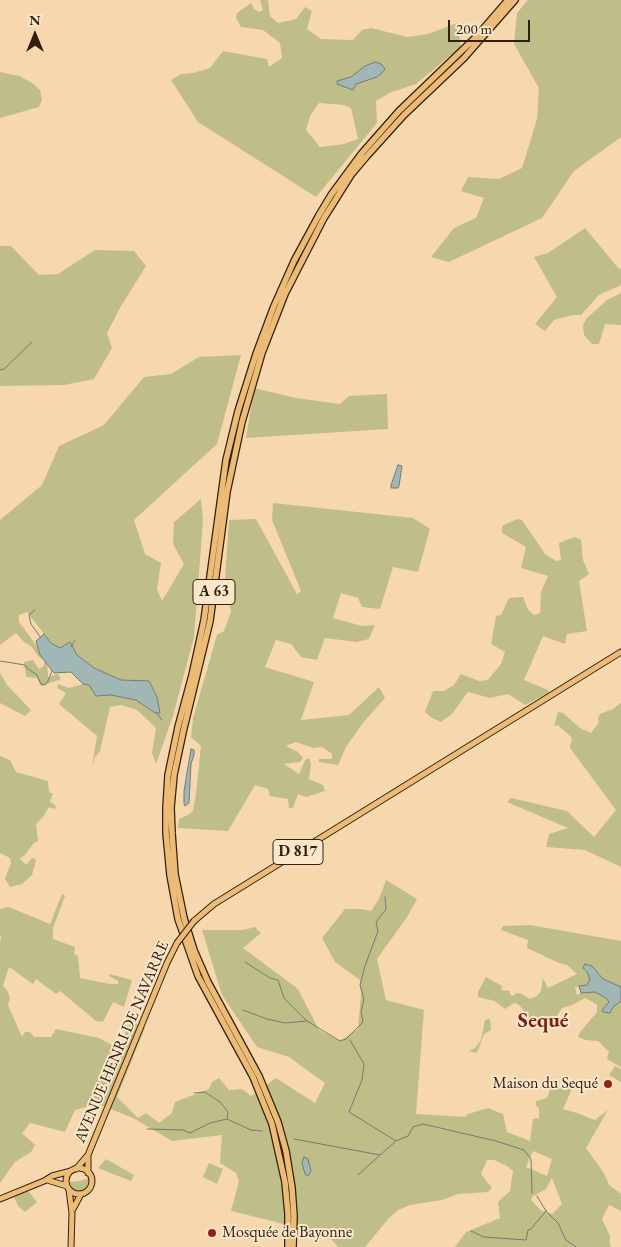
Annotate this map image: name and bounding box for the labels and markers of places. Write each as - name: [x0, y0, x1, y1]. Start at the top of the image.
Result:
- place label: Maison du Sequé: [493, 1074, 598, 1094]
- marker: Maison du Sequé: [602, 1078, 614, 1090]
- place label: Mosquée de Bayonne: [222, 1223, 352, 1243]
- marker: Mosquée de Bayonne: [206, 1227, 218, 1239]

